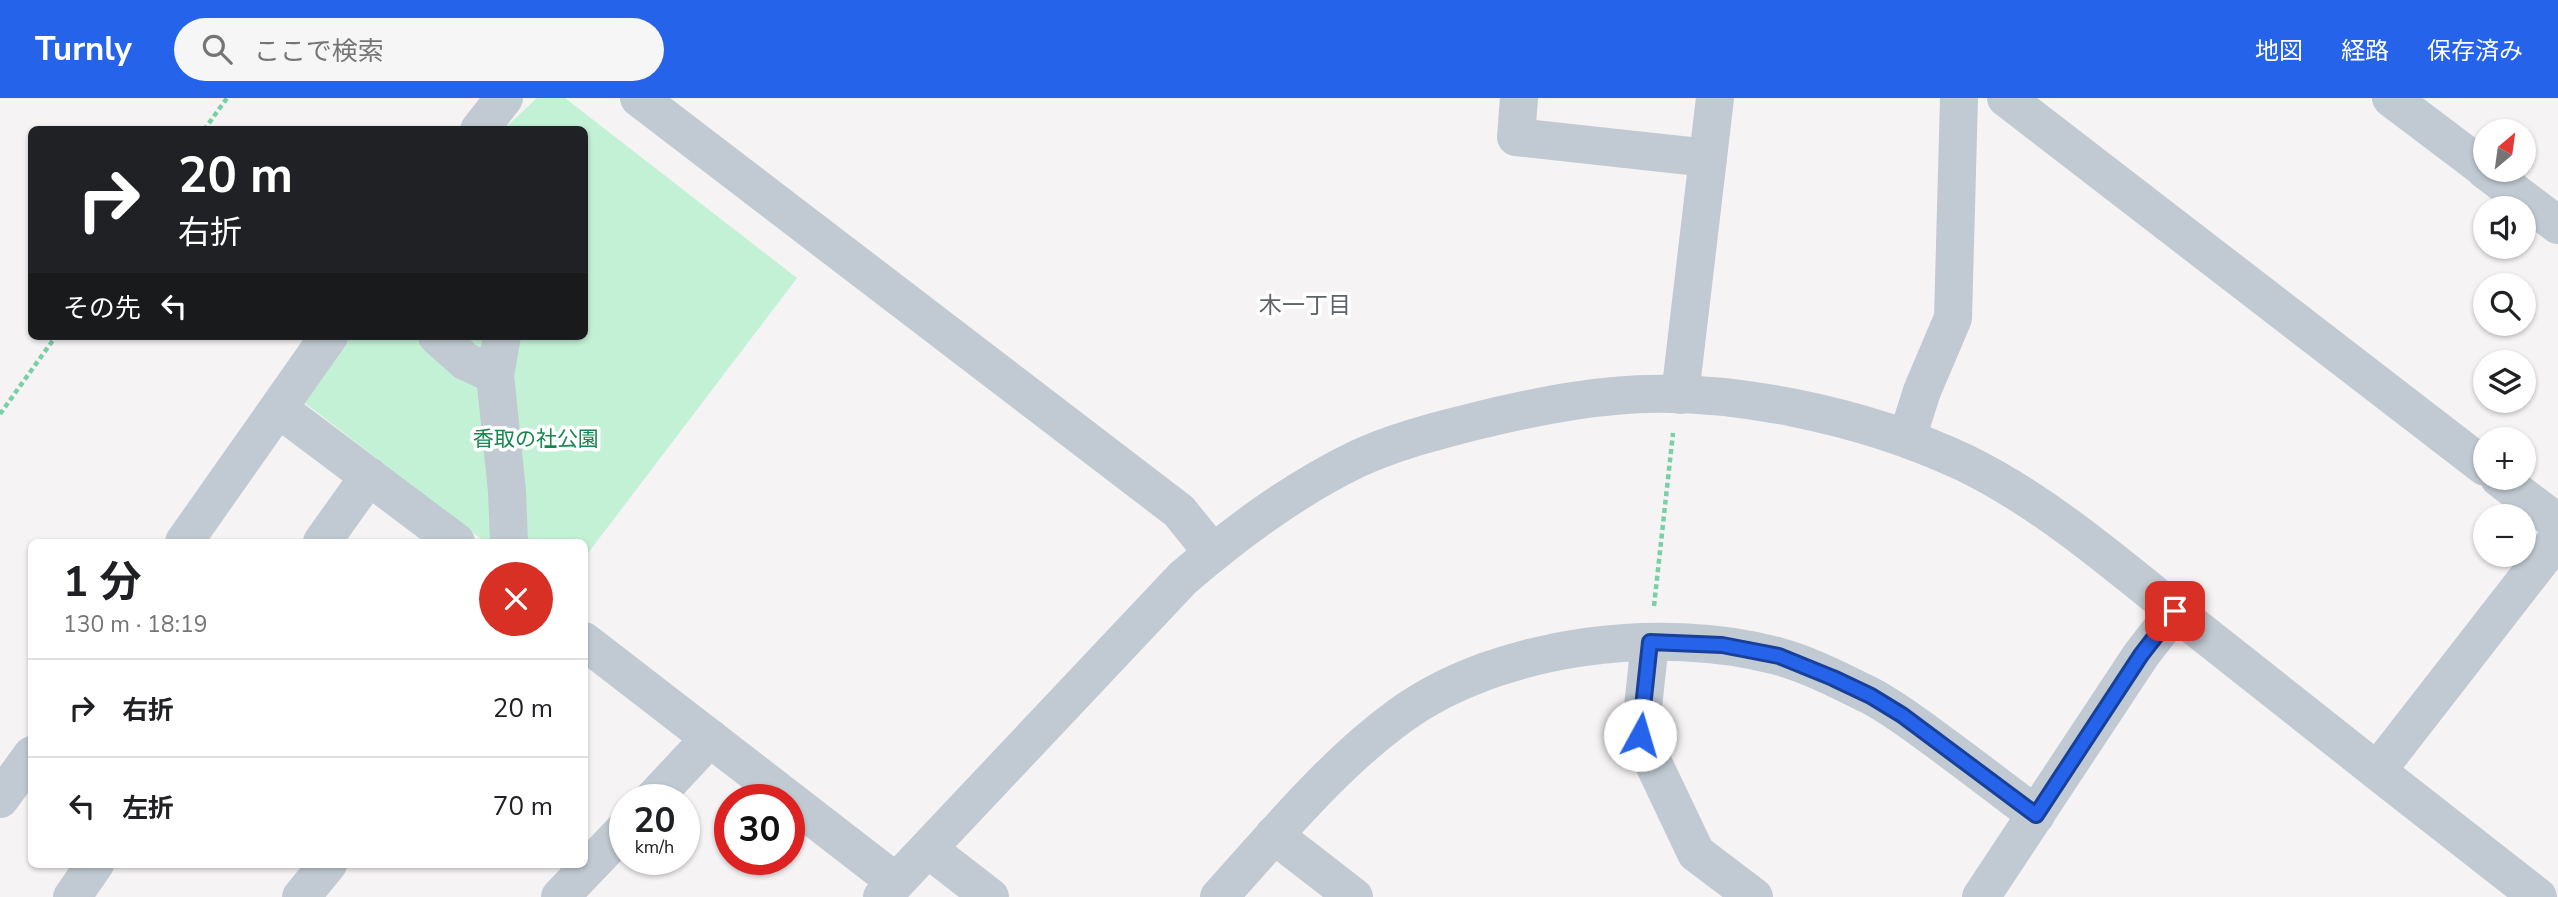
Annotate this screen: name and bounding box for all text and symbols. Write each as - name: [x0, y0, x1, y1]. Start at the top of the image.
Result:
- search box: [174, 18, 664, 81]
- text: Turnly: [35, 27, 132, 72]
- icon: search: [198, 30, 236, 68]
- text: ここで検索: [254, 34, 384, 69]
- text: 地図: [2255, 35, 2303, 67]
- text: 経路: [2341, 35, 2389, 67]
- text: 保存済み: [2427, 35, 2523, 67]
- north arrow: [2473, 119, 2536, 182]
- map controls: [2473, 119, 2536, 567]
- text: 20 m: [178, 142, 293, 209]
- icon: right: [63, 154, 154, 245]
- button: sound: [2473, 196, 2536, 259]
- text: 右折: [178, 211, 242, 254]
- button: search: [2473, 273, 2536, 336]
- icon: left: [155, 287, 193, 325]
- district label: 木一丁目: [1259, 290, 1351, 321]
- text: その先: [63, 291, 141, 326]
- button: layers: [2473, 350, 2536, 413]
- park label: 香取の社公園: [473, 425, 599, 453]
- button: +: [2473, 427, 2536, 490]
- button: −: [2473, 504, 2536, 567]
- text: 1 分: [63, 554, 142, 611]
- button: close: [479, 562, 553, 636]
- pin: [2145, 581, 2205, 641]
- icon: arrive: [2156, 592, 2194, 630]
- text: 130 m · 18:19: [63, 609, 208, 640]
- icon: right: [63, 689, 101, 727]
- text: 20 m: [493, 691, 553, 726]
- text: 右折: [122, 693, 174, 728]
- position arrow: [1603, 698, 1677, 772]
- speed limit sign: 30: [714, 784, 805, 875]
- icon: left: [63, 787, 101, 825]
- text: 70 m: [493, 789, 553, 824]
- text: 左折: [122, 791, 174, 826]
- text: 20: [633, 797, 676, 844]
- text: km/h: [635, 835, 674, 859]

